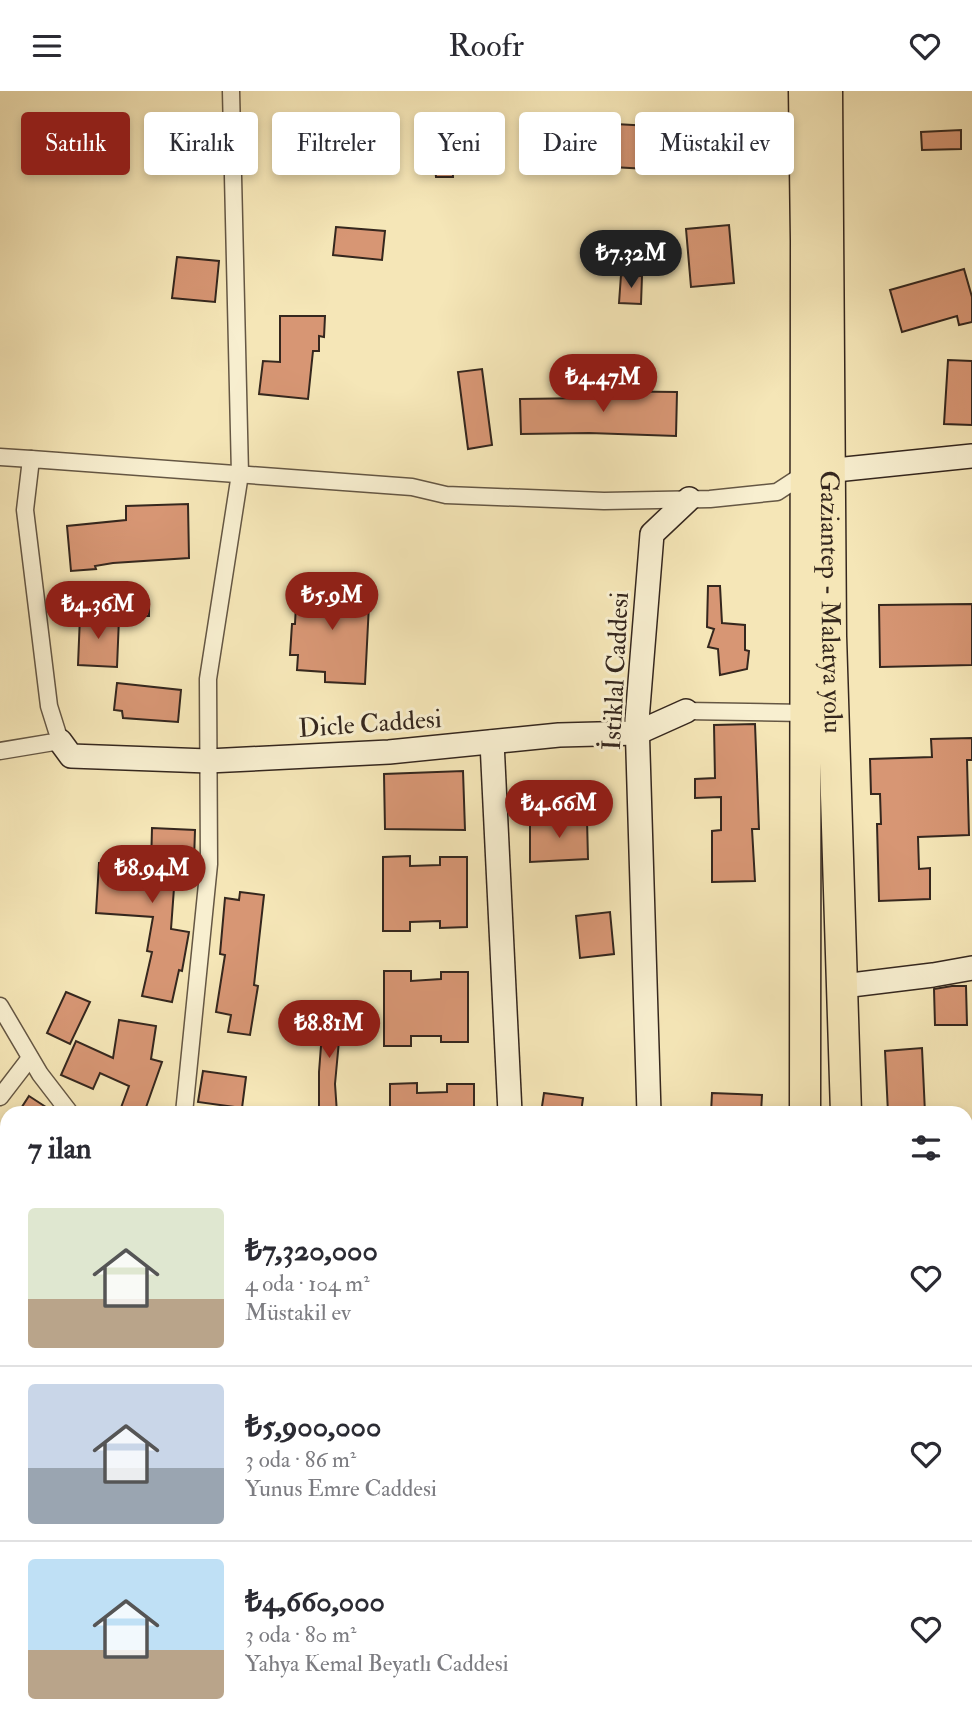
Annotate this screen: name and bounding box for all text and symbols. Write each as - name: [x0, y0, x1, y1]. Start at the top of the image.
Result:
- text: Roofr: [448, 26, 524, 66]
- icon: menu: [28, 27, 66, 65]
- icon: heart: [906, 27, 944, 65]
- chip: Satılık: [21, 112, 130, 175]
- chip: Kiralık: [144, 112, 258, 175]
- chip: Filtreler: [272, 112, 400, 175]
- chip: Yeni: [414, 112, 505, 175]
- chip: Daire: [519, 112, 621, 175]
- chip: Müstakil ev: [635, 112, 794, 175]
- pin: ₺7.32M: [574, 231, 688, 290]
- text: ₺7.32M: [596, 238, 666, 267]
- pin: ₺4.47M: [546, 355, 660, 414]
- text: ₺4.47M: [565, 362, 641, 391]
- street label: Gaziantep - Malatya yolu: [812, 470, 849, 734]
- pin: ₺5.9M: [283, 573, 381, 632]
- text: ₺5.9M: [301, 580, 363, 609]
- pin: ₺4.36M: [41, 581, 155, 641]
- text: ₺4.36M: [61, 589, 135, 618]
- street label: İstiklal Caddesi: [594, 591, 636, 751]
- street label: Dicle Caddesi: [297, 703, 443, 745]
- pin: ₺4.66M: [502, 781, 616, 840]
- text: ₺4.66M: [521, 788, 597, 817]
- pin: ₺8.94M: [95, 845, 209, 905]
- text: ₺8.94M: [115, 853, 189, 882]
- pin: ₺8.81M: [272, 1000, 386, 1060]
- text: ₺8.81M: [294, 1008, 364, 1037]
- icon: filters: [907, 1129, 945, 1167]
- text: 7 ilan: [28, 1130, 92, 1167]
- text: ₺7,320,000: [245, 1232, 378, 1269]
- icon: home: [84, 1236, 168, 1320]
- icon: heart: [907, 1259, 945, 1297]
- text: 4 oda · 104 m²: [245, 1269, 370, 1298]
- text: Müstakil ev: [245, 1298, 351, 1327]
- text: ₺5,900,000: [245, 1408, 381, 1445]
- icon: home: [84, 1412, 168, 1496]
- icon: heart: [907, 1435, 945, 1473]
- text: 3 oda · 86 m²: [245, 1445, 356, 1474]
- text: Yunus Emre Caddesi: [245, 1474, 437, 1503]
- text: ₺4,660,000: [245, 1583, 385, 1620]
- icon: home: [84, 1587, 168, 1671]
- icon: heart: [907, 1610, 945, 1648]
- text: 3 oda · 80 m²: [245, 1620, 356, 1649]
- text: Yahya Kemal Beyatlı Caddesi: [245, 1649, 509, 1678]

